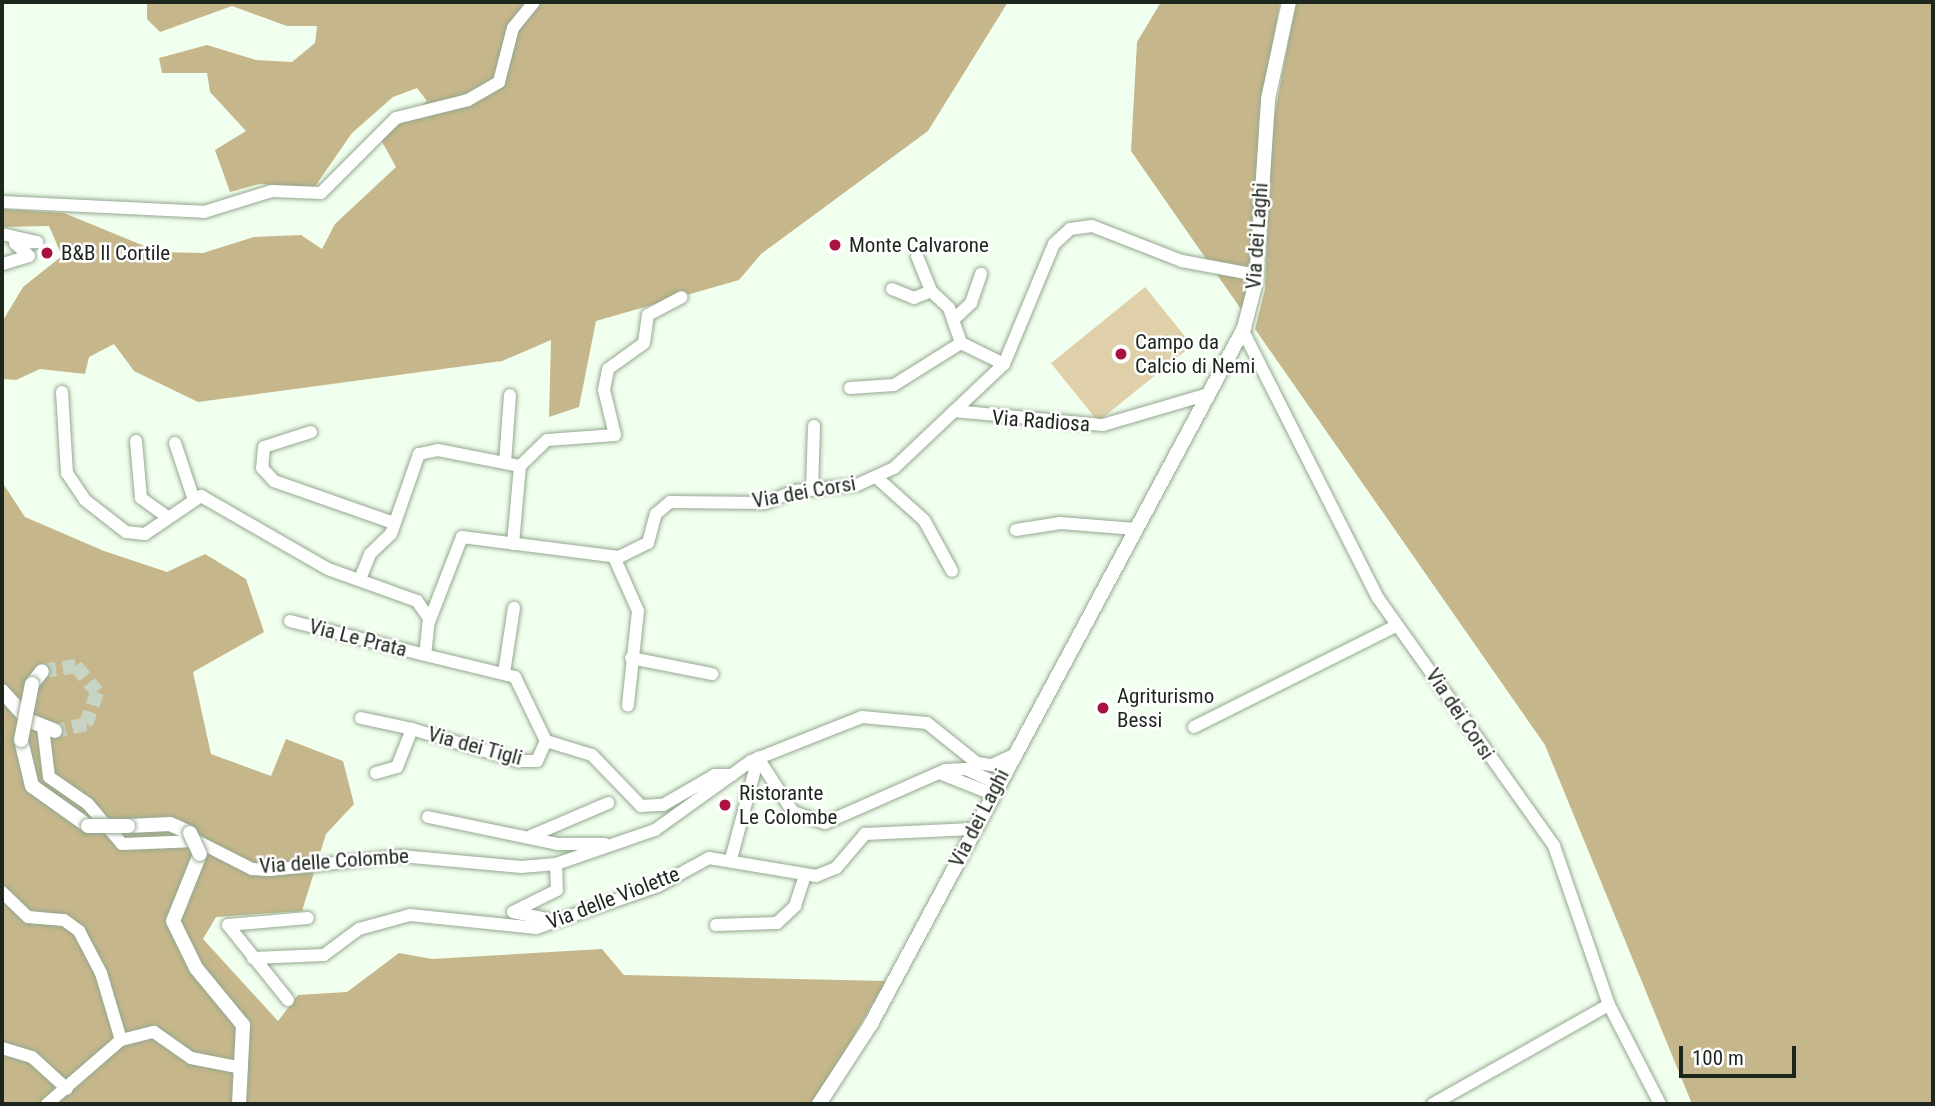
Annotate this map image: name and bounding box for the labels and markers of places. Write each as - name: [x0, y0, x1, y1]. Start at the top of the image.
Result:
- place label: Monte Calvarone: [849, 232, 989, 258]
- marker: Monte Calvarone: [827, 237, 843, 253]
- place label: B&B Il Cortile: [61, 240, 170, 266]
- marker: B&B Il Cortile: [39, 245, 55, 261]
- place label: Campo da Calcio di Nemi: [1135, 329, 1255, 379]
- marker: Campo da Calcio di Nemi: [1113, 346, 1129, 362]
- place label: Agriturismo Bessi: [1117, 683, 1214, 733]
- marker: Agriturismo Bessi: [1095, 700, 1111, 716]
- place label: Ristorante Le Colombe: [739, 780, 837, 830]
- marker: Ristorante Le Colombe: [717, 797, 733, 813]

